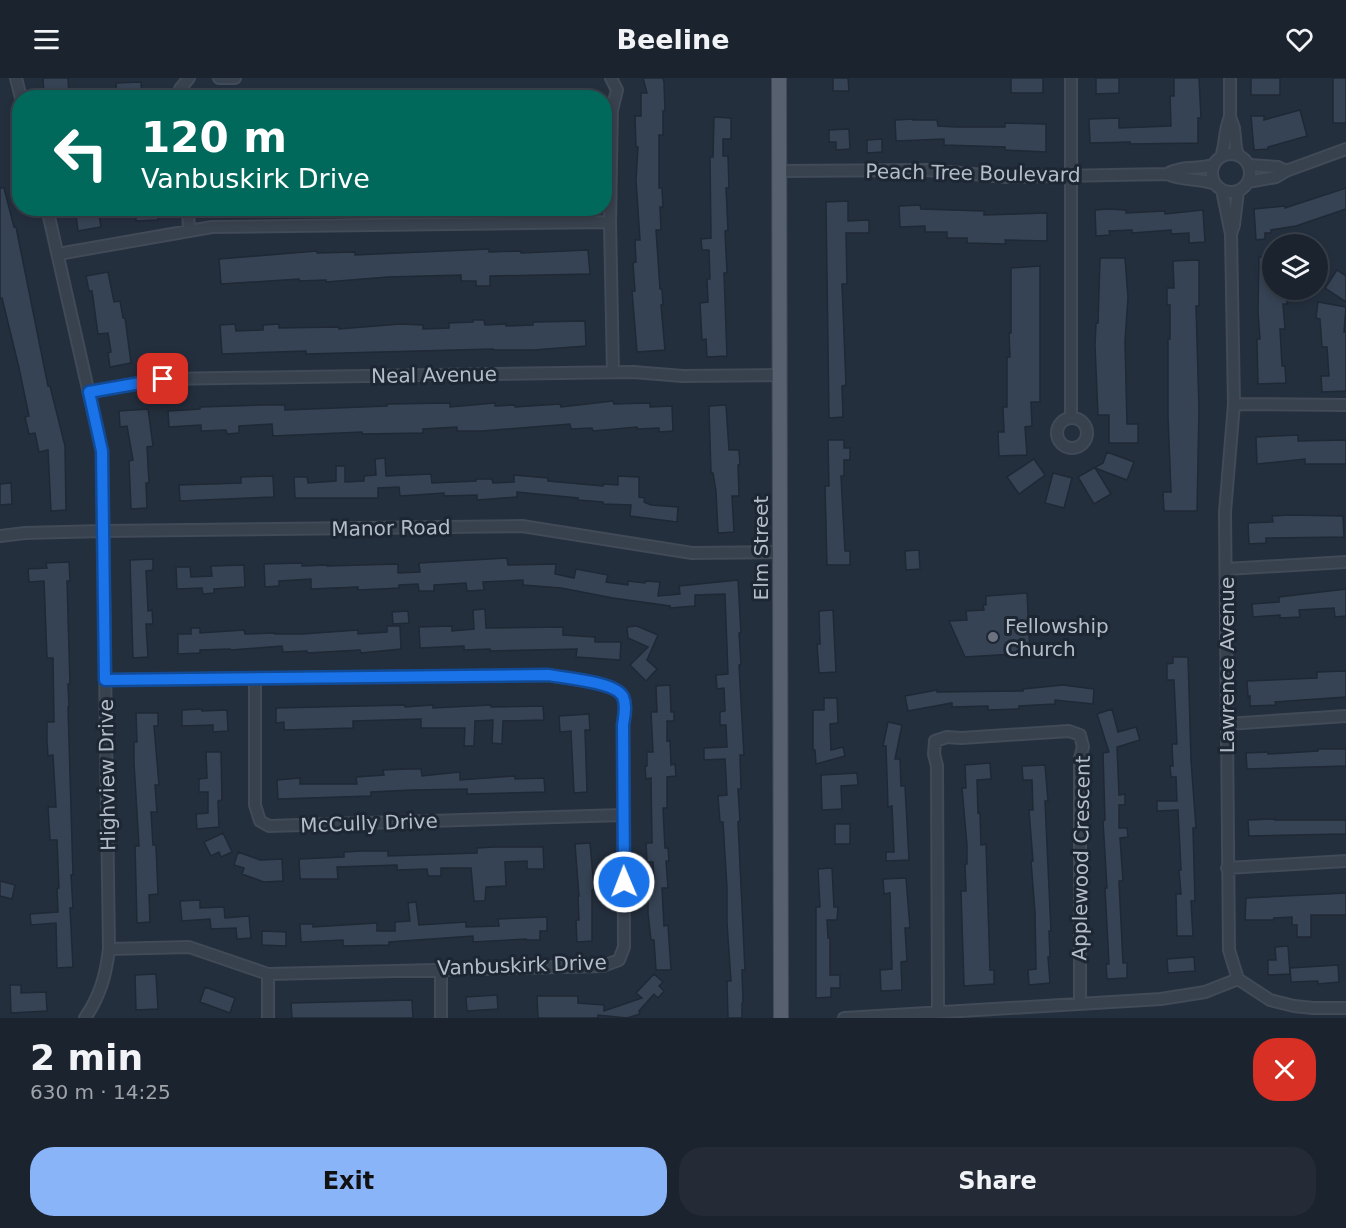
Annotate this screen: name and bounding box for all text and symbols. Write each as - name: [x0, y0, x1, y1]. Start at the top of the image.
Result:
- icon: menu: [30, 23, 63, 56]
- icon: heart: [1283, 23, 1316, 56]
- text: Beeline: [616, 24, 730, 55]
- text: 120 m: [141, 113, 287, 162]
- icon: left: [42, 114, 120, 192]
- street label: Peach Tree Boulevard: [865, 159, 1081, 187]
- text: Vanbuskirk Drive: [141, 163, 370, 194]
- map controls: [1262, 234, 1328, 300]
- button: layers: [1262, 234, 1328, 300]
- pin: [137, 353, 188, 404]
- icon: arrive: [146, 362, 179, 395]
- street label: Neal Avenue: [371, 362, 497, 388]
- street label: Elm Street: [749, 495, 773, 600]
- street label: Manor Road: [331, 515, 451, 541]
- street label: Lawrence Avenue: [1215, 577, 1239, 753]
- place label: Fellowship Church: [1005, 614, 1109, 661]
- marker: Fellowship Church: [986, 630, 1000, 644]
- street label: Highview Drive: [94, 699, 120, 851]
- street label: Applewood Crescent: [1067, 755, 1095, 961]
- street label: McCully Drive: [300, 809, 438, 837]
- position arrow: [592, 850, 656, 914]
- street label: Vanbuskirk Drive: [437, 950, 607, 980]
- text: 2 min: [30, 1037, 143, 1078]
- button: close: [1253, 1038, 1316, 1101]
- text: 630 m · 14:25: [30, 1080, 171, 1104]
- button: Exit: [30, 1147, 667, 1216]
- button: Share: [679, 1147, 1316, 1216]

